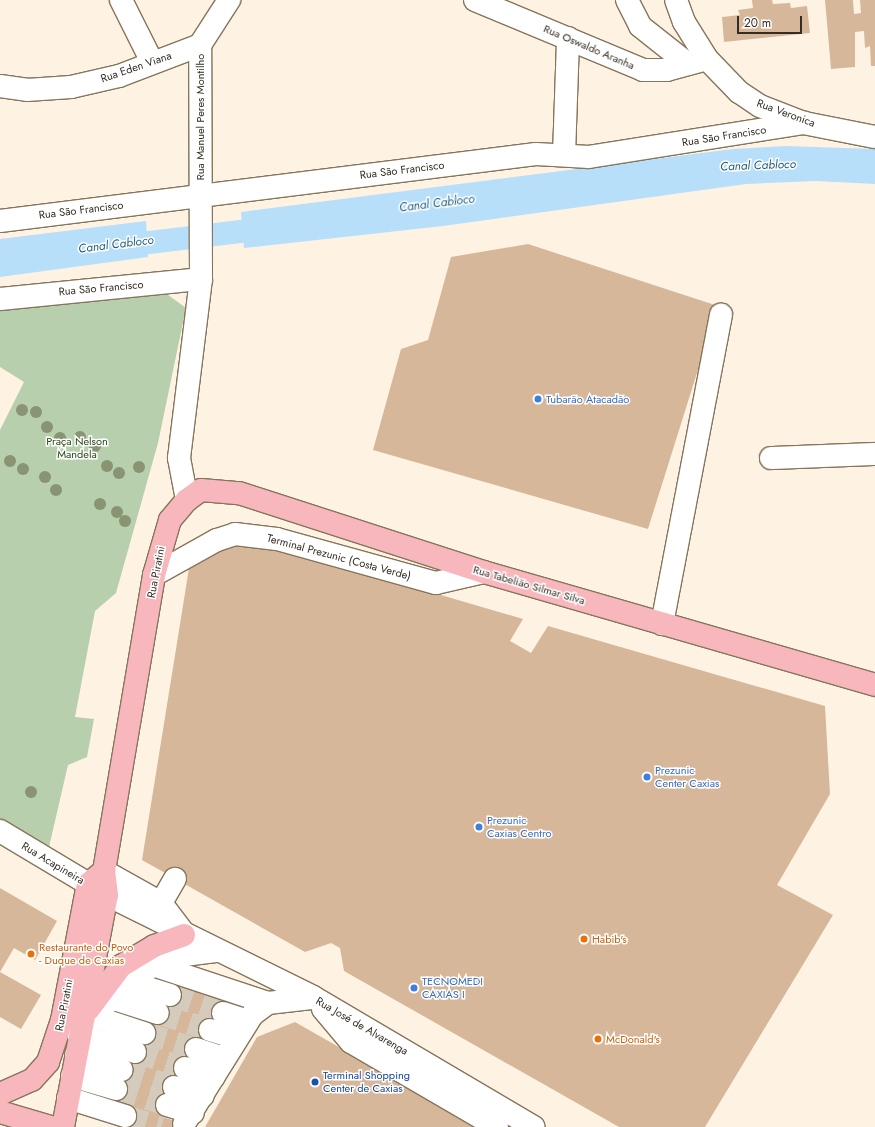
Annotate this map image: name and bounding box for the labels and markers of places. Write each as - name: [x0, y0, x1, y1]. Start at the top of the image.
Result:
- place label: Tubarão Atacadão: [546, 392, 629, 406]
- marker: Tubarão Atacadão: [533, 394, 543, 404]
- place label: Prezunic Center Caxias: [655, 764, 719, 790]
- marker: Prezunic Center Caxias: [642, 772, 652, 782]
- place label: Prezunic Caxias Centro: [487, 814, 552, 840]
- marker: Prezunic Caxias Centro: [474, 822, 484, 832]
- place label: Habib's: [592, 932, 627, 946]
- marker: Habib's: [579, 934, 589, 944]
- place label: Restaurante do Povo - Duque de Caxias: [39, 941, 133, 967]
- marker: Restaurante do Povo - Duque de Caxias: [26, 949, 36, 959]
- place label: TECNOMEDI CAXIAS I: [422, 975, 483, 1001]
- marker: TECNOMEDI CAXIAS I: [409, 983, 419, 993]
- place label: McDonald's: [606, 1032, 660, 1046]
- marker: McDonald's: [593, 1034, 603, 1044]
- place label: Terminal Shopping Center de Caxias: [323, 1069, 410, 1095]
- marker: Terminal Shopping Center de Caxias: [310, 1077, 320, 1087]

